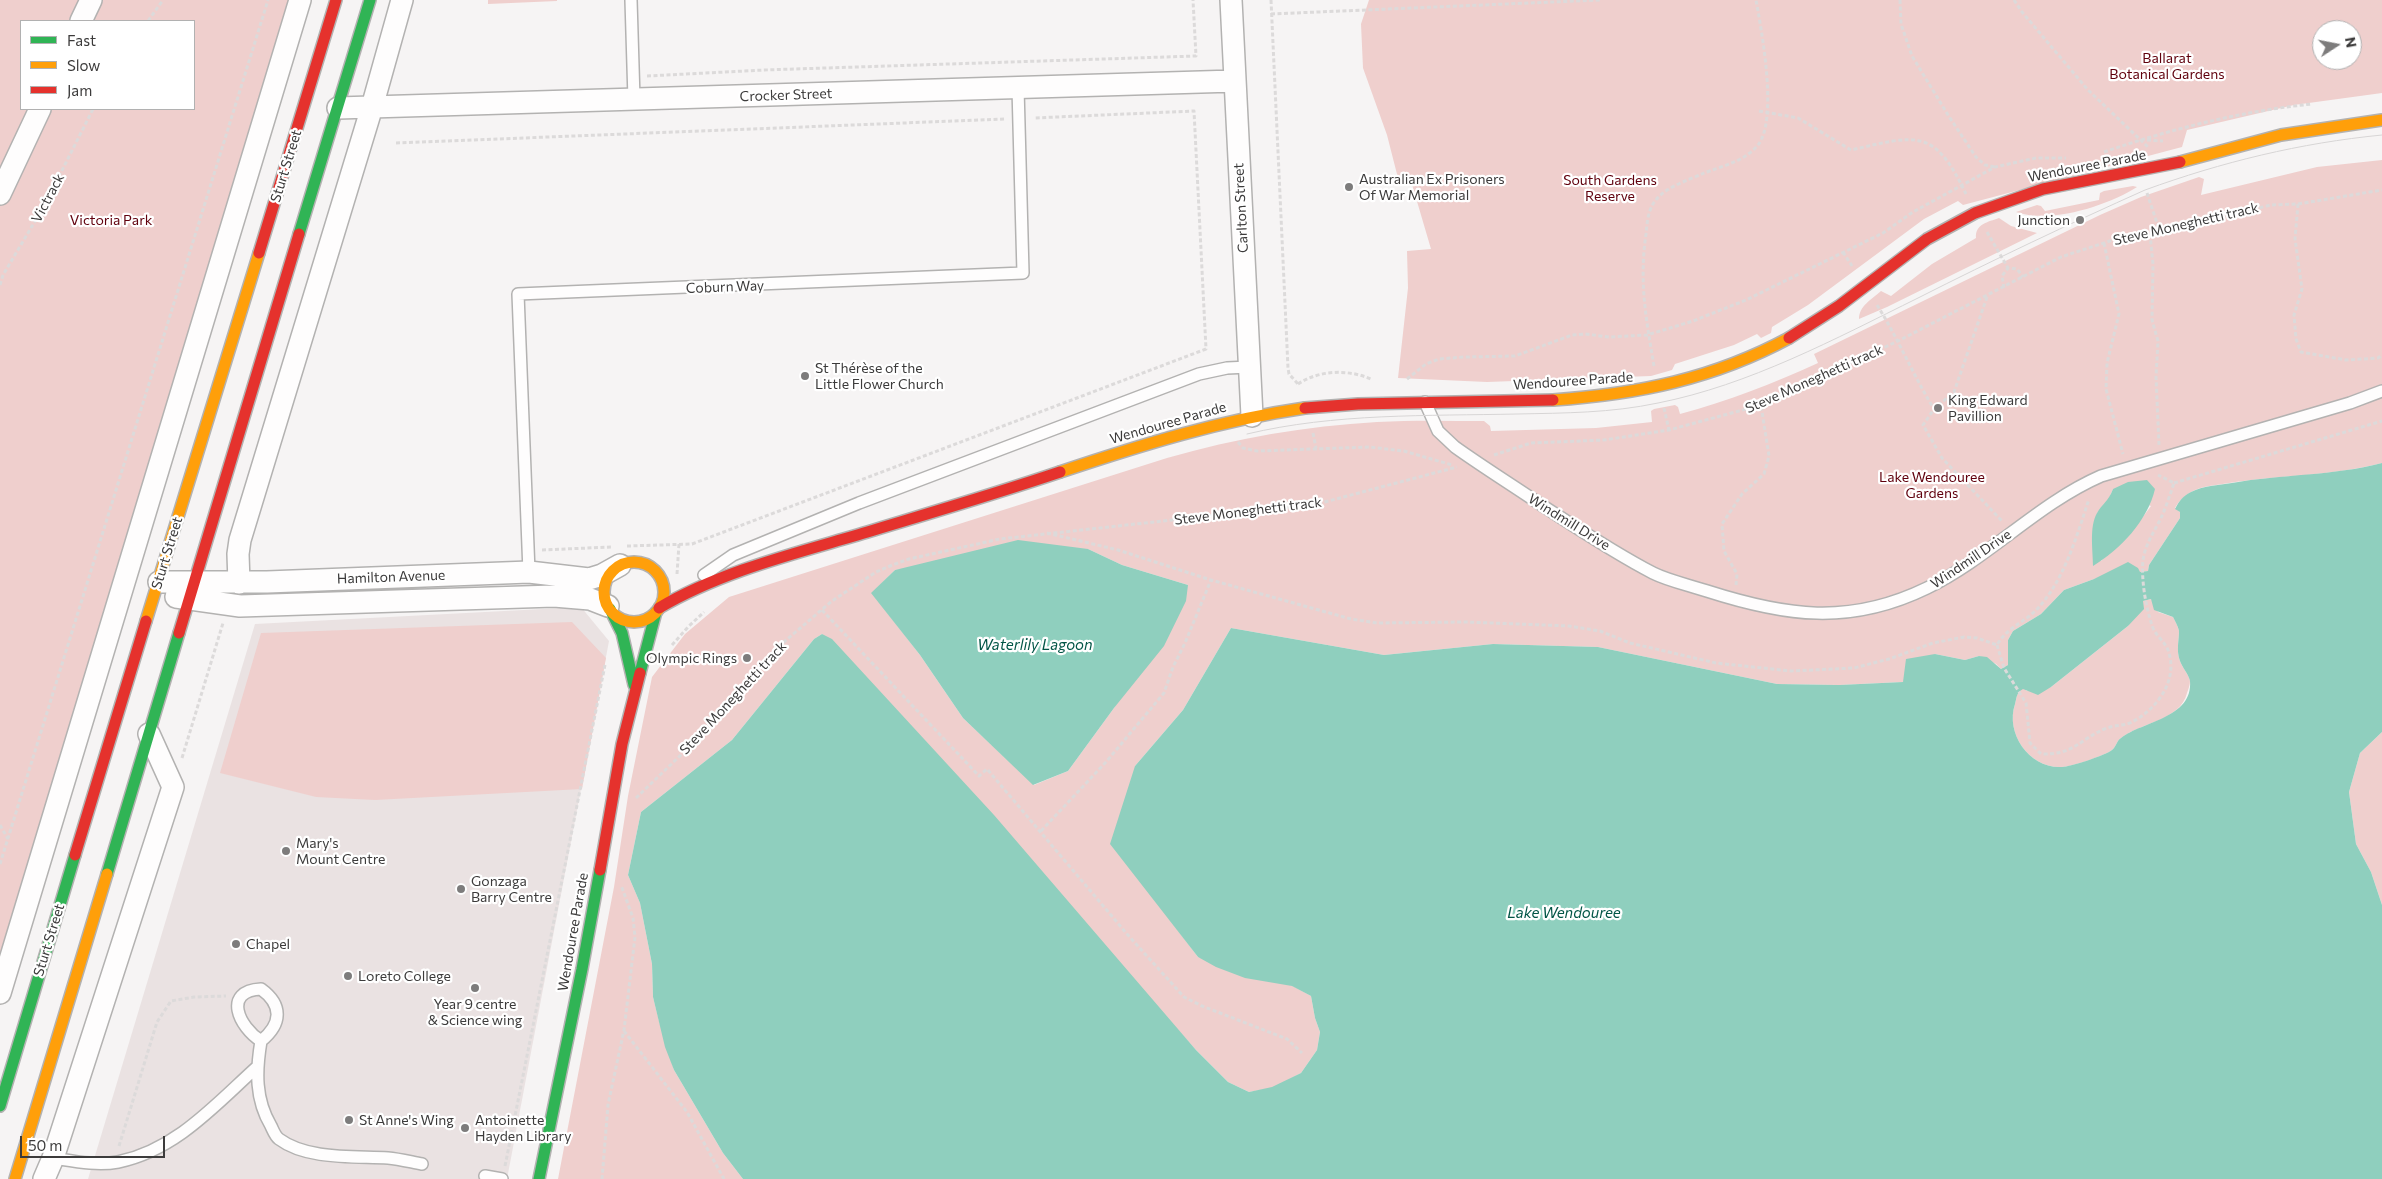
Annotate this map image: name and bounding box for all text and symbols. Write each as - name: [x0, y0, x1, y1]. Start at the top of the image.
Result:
- legend: [20, 20, 195, 110]
- north arrow: [2312, 20, 2362, 70]
- text: Fast: [67, 31, 96, 49]
- text: N: [2342, 35, 2361, 49]
- park label: Ballarat Botanical Gardens: [2109, 50, 2225, 82]
- text: Slow: [67, 56, 100, 74]
- text: Jam: [67, 81, 92, 99]
- street label: Crocker Street: [739, 85, 833, 105]
- street label: Sturt Street: [267, 128, 305, 204]
- street label: Wendouree Parade: [2026, 146, 2148, 186]
- street label: Carlton Street: [1230, 162, 1252, 254]
- street label: Victrack: [28, 171, 68, 225]
- place label: Australian Ex Prisoners Of War Memorial: [1359, 171, 1505, 203]
- park label: South Gardens Reserve: [1563, 172, 1657, 204]
- marker: Australian Ex Prisoners Of War Memorial: [1343, 181, 1355, 193]
- street label: Steve Moneghetti track: [2112, 199, 2260, 249]
- park label: Victoria Park: [70, 212, 152, 228]
- place label: Junction: [2017, 212, 2070, 228]
- marker: Junction: [2074, 214, 2086, 226]
- street label: Coburn Way: [686, 277, 764, 297]
- street label: Steve Moneghetti track: [1743, 341, 1885, 417]
- place label: St Thérèse of the Little Flower Church: [815, 360, 944, 392]
- street label: Wendouree Parade: [1512, 368, 1634, 394]
- marker: St Thérèse of the Little Flower Church: [799, 370, 811, 382]
- place label: King Edward Pavillion: [1948, 392, 2028, 424]
- street label: Wendouree Parade: [1108, 398, 1228, 448]
- marker: King Edward Pavillion: [1932, 402, 1944, 414]
- park label: Lake Wendouree Gardens: [1879, 469, 1985, 502]
- street label: Windmill Drive: [1525, 490, 1613, 554]
- street label: Steve Moneghetti track: [1173, 494, 1323, 528]
- street label: Sturt Street: [148, 515, 186, 591]
- street label: Windmill Drive: [1928, 526, 2014, 592]
- street label: Hamilton Avenue: [336, 567, 446, 587]
- water label: Waterlily Lagoon: [977, 636, 1093, 654]
- street label: Steve Moneghetti track: [676, 638, 790, 758]
- place label: Olympic Rings: [646, 650, 737, 666]
- marker: Olympic Rings: [741, 652, 753, 664]
- place label: Mary's Mount Centre: [296, 835, 385, 868]
- marker: Mary's Mount Centre: [280, 845, 292, 857]
- street label: Wendouree Parade: [554, 871, 592, 993]
- place label: Gonzaga Barry Centre: [471, 873, 552, 906]
- marker: Gonzaga Barry Centre: [455, 883, 467, 895]
- street label: Sturt Street: [30, 902, 68, 978]
- water label: Lake Wendouree: [1507, 904, 1621, 922]
- place label: Chapel: [246, 936, 290, 952]
- marker: Chapel: [230, 938, 242, 950]
- place label: Loreto College: [358, 968, 451, 984]
- marker: Loreto College: [342, 970, 354, 982]
- marker: Year 9 centre & Science wing: [469, 982, 481, 994]
- place label: Year 9 centre & Science wing: [428, 996, 522, 1028]
- place label: St Anne's Wing: [359, 1112, 454, 1128]
- place label: Antoinette Hayden Library: [475, 1112, 571, 1144]
- marker: St Anne's Wing: [343, 1114, 355, 1126]
- marker: Antoinette Hayden Library: [459, 1122, 471, 1134]
- scale bar: [22, 1126, 168, 1158]
- text: 50 m: [28, 1136, 62, 1154]

